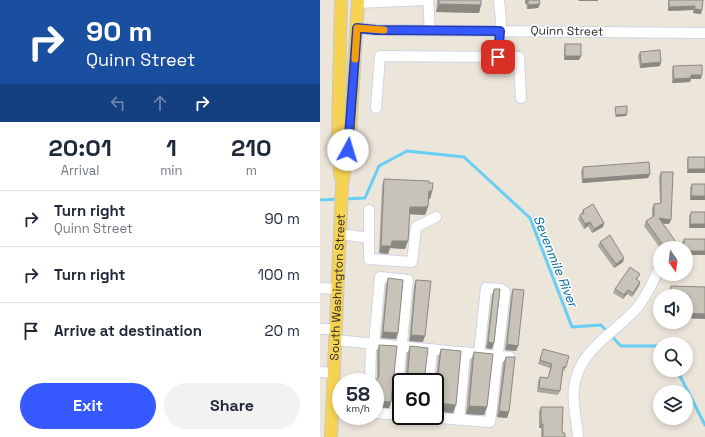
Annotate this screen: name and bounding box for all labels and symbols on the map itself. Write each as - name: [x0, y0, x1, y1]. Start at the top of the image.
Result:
- street label: Quinn Street: [530, 22, 604, 40]
- pin: [481, 40, 515, 74]
- position arrow: [327, 129, 369, 171]
- street label: South Washington Street: [326, 213, 349, 361]
- water label: Sevenmile River: [529, 213, 582, 311]
- north arrow: [653, 241, 693, 281]
- speed limit sign: 60: [392, 373, 444, 425]

